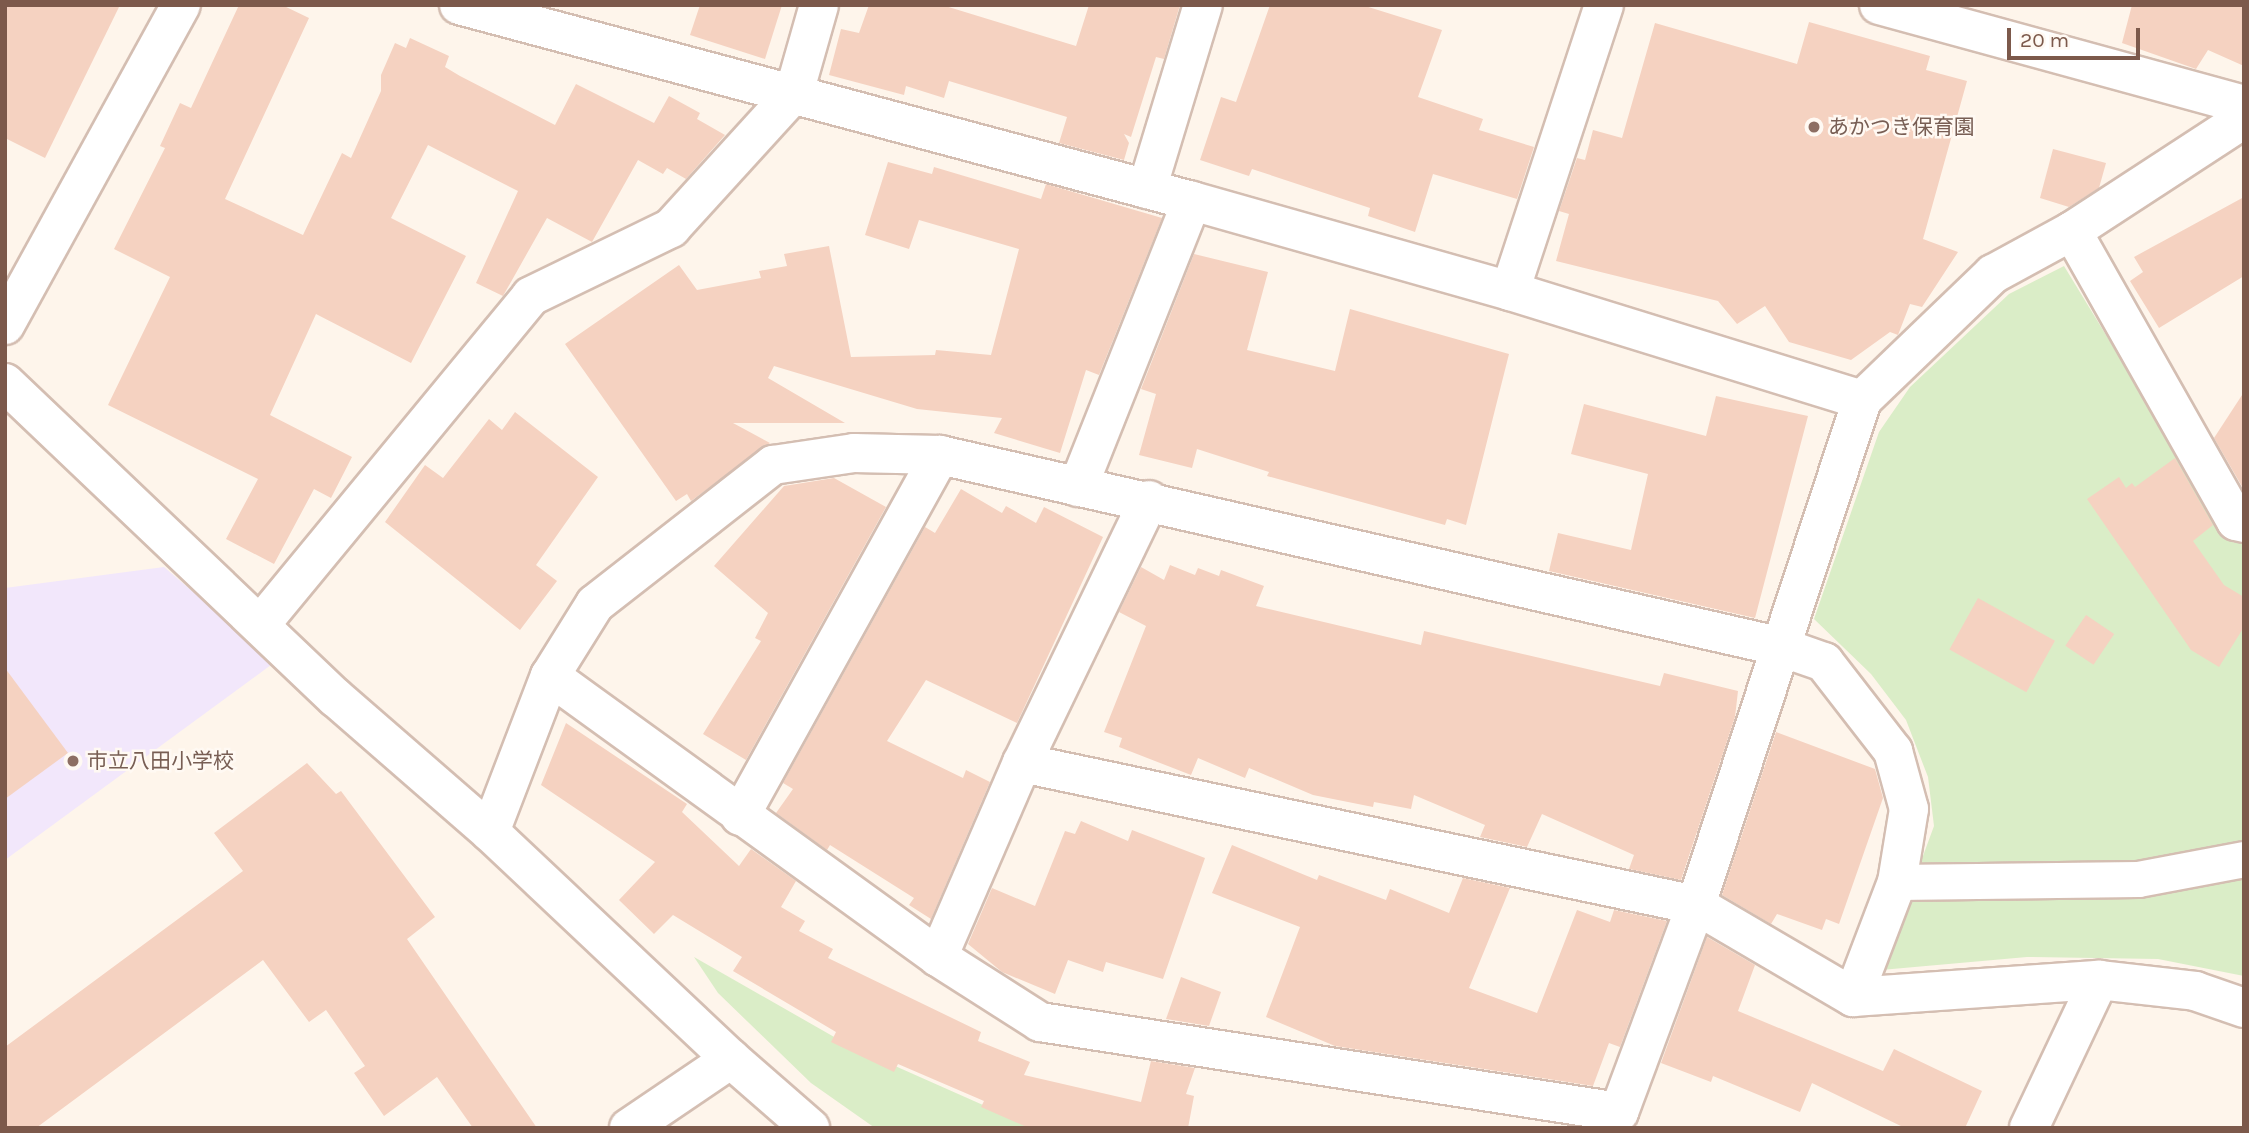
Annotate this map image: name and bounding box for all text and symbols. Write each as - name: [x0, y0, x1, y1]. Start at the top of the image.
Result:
- scale bar: [2011, 14, 2144, 58]
- text: 20 m: [2020, 28, 2069, 52]
- place label: あかつき保育園: [1828, 114, 1975, 140]
- marker: あかつき保育園: [1806, 119, 1822, 135]
- place label: 市立八田小学校: [87, 748, 234, 774]
- marker: 市立八田小学校: [65, 753, 81, 769]

